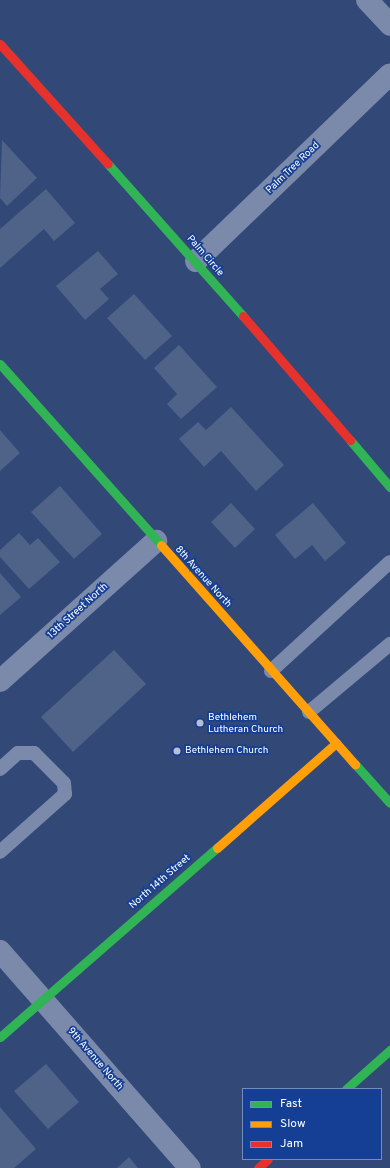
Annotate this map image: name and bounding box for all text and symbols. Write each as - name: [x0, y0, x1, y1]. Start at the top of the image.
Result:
- street label: Palm Tree Road: [264, 139, 322, 197]
- street label: Palm Circle: [184, 233, 226, 279]
- street label: 8th Avenue North: [172, 544, 234, 610]
- street label: 13th Street North: [45, 581, 111, 641]
- place label: Bethlehem Lutheran Church: [208, 711, 283, 734]
- marker: Bethlehem Lutheran Church: [195, 718, 205, 728]
- place label: Bethlehem Church: [185, 745, 268, 757]
- marker: Bethlehem Church: [172, 746, 182, 756]
- street label: North 14th Street: [127, 852, 193, 912]
- street label: 9th Avenue North: [64, 1025, 126, 1093]
- legend: [242, 1088, 382, 1160]
- text: Fast: [280, 1096, 302, 1112]
- text: Slow: [280, 1116, 306, 1132]
- text: Jam: [280, 1136, 303, 1152]

